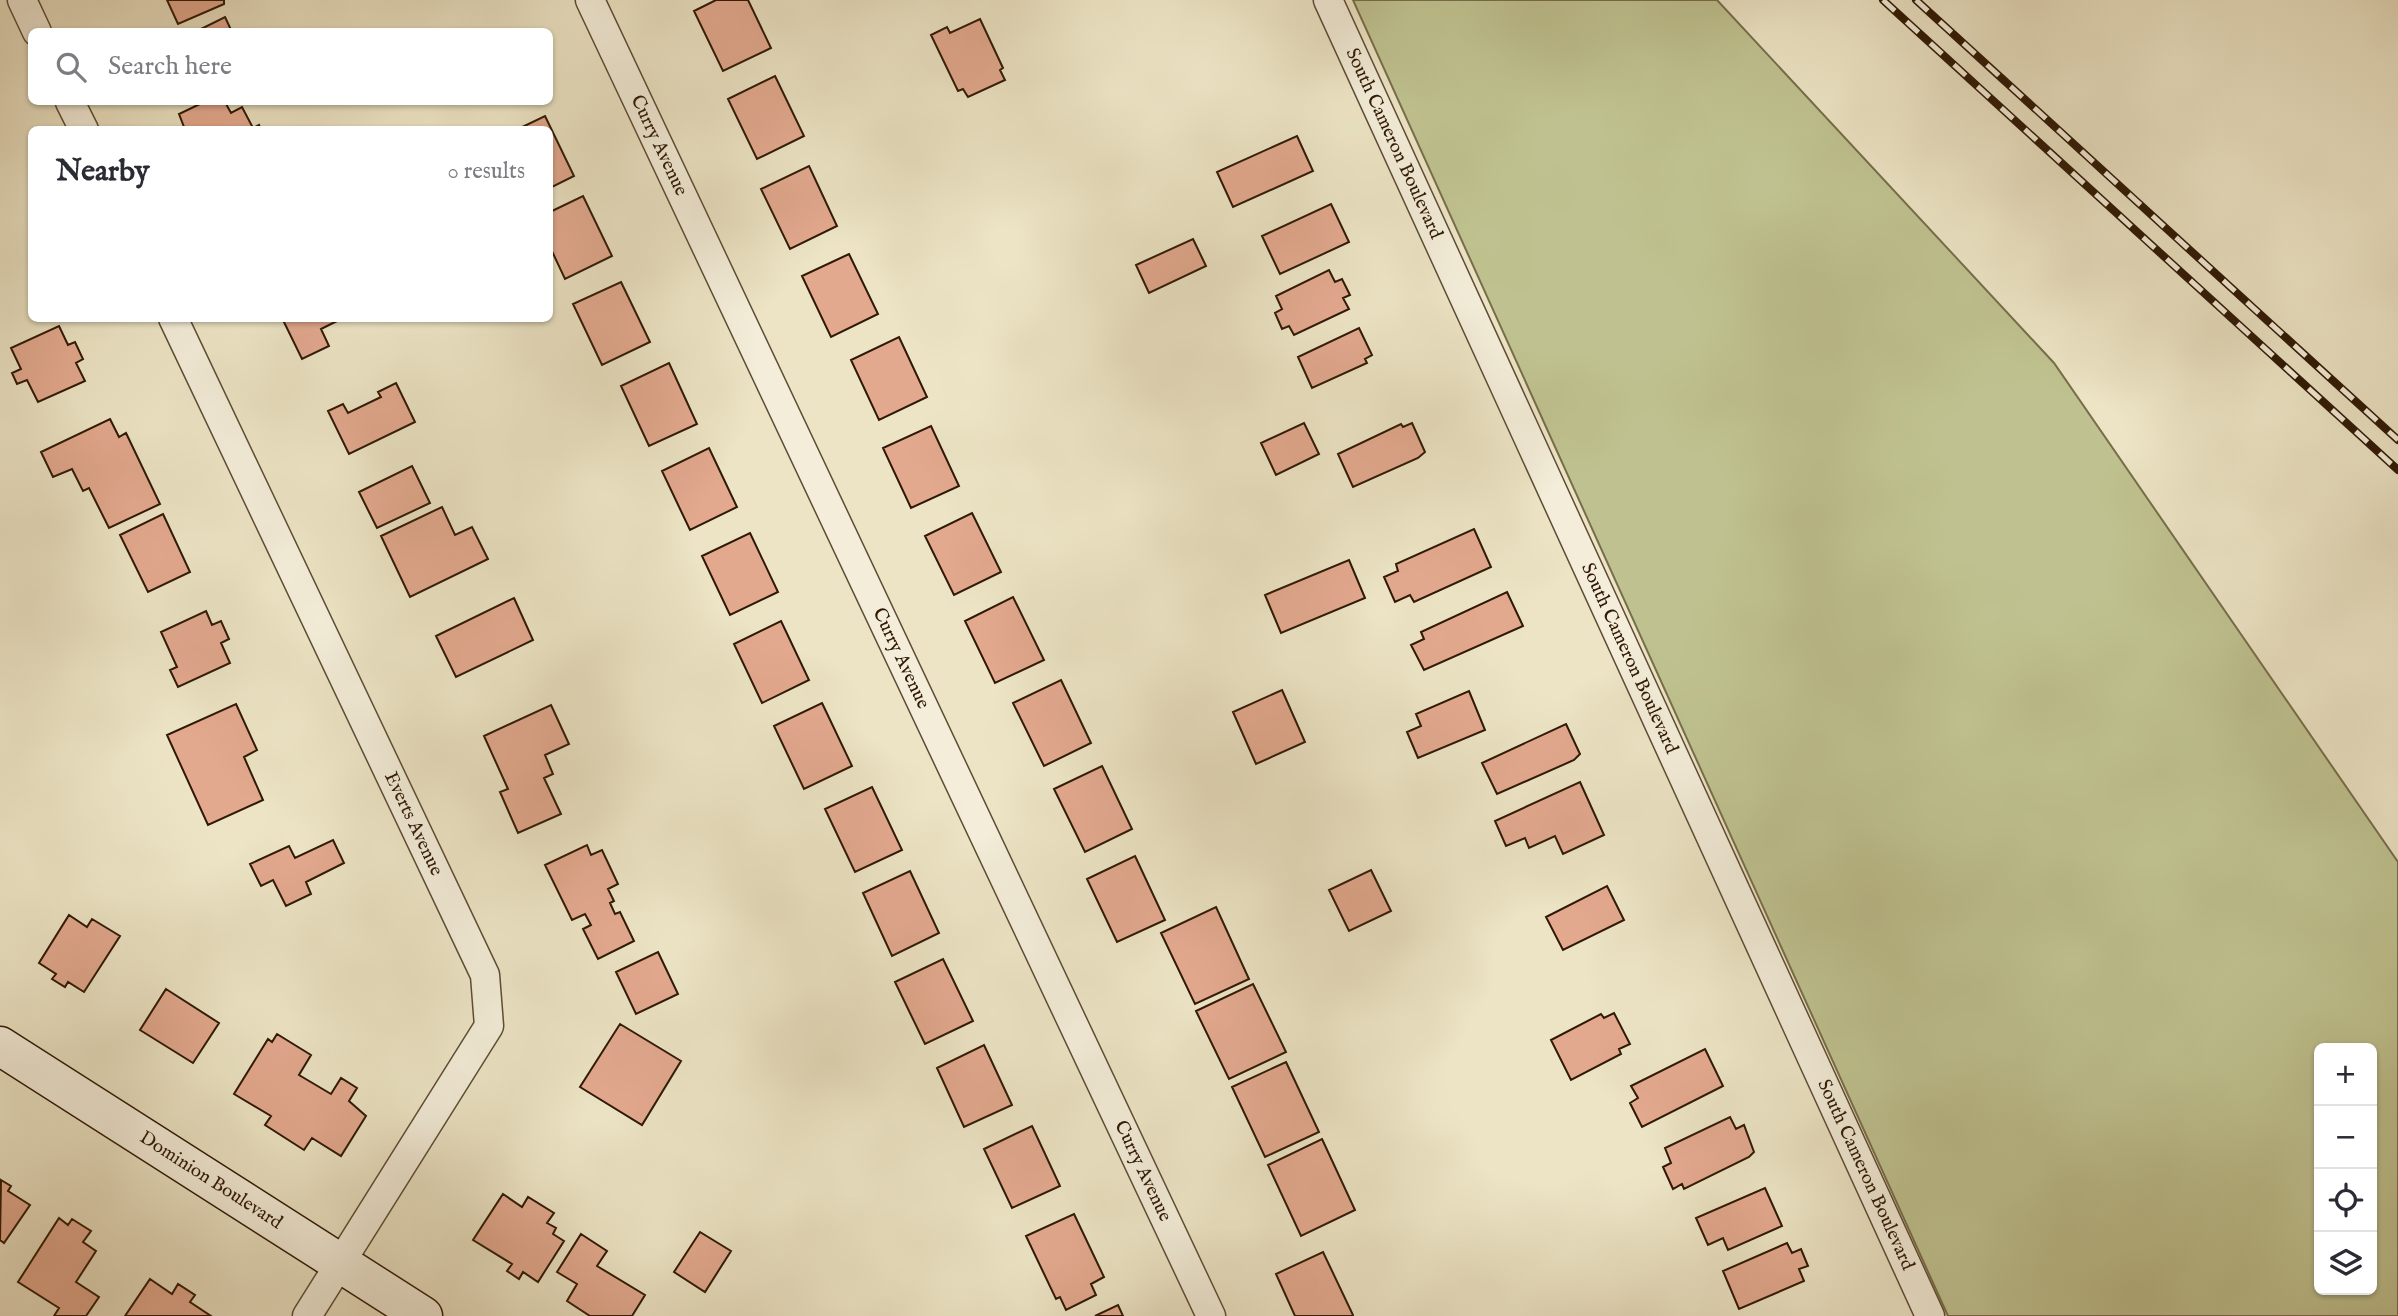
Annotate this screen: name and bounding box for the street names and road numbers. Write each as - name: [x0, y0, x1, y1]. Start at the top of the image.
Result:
- street label: South Cameron Boulevard: [1340, 44, 1448, 244]
- street label: Curry Avenue: [625, 91, 693, 200]
- street label: South Cameron Boulevard: [1575, 559, 1684, 758]
- street label: Curry Avenue: [867, 604, 935, 713]
- street label: Everts Avenue: [378, 768, 448, 880]
- street label: South Cameron Boulevard: [1811, 1076, 1920, 1275]
- street label: Curry Avenue: [1109, 1117, 1177, 1226]
- street label: Dominion Boulevard: [135, 1126, 287, 1236]

